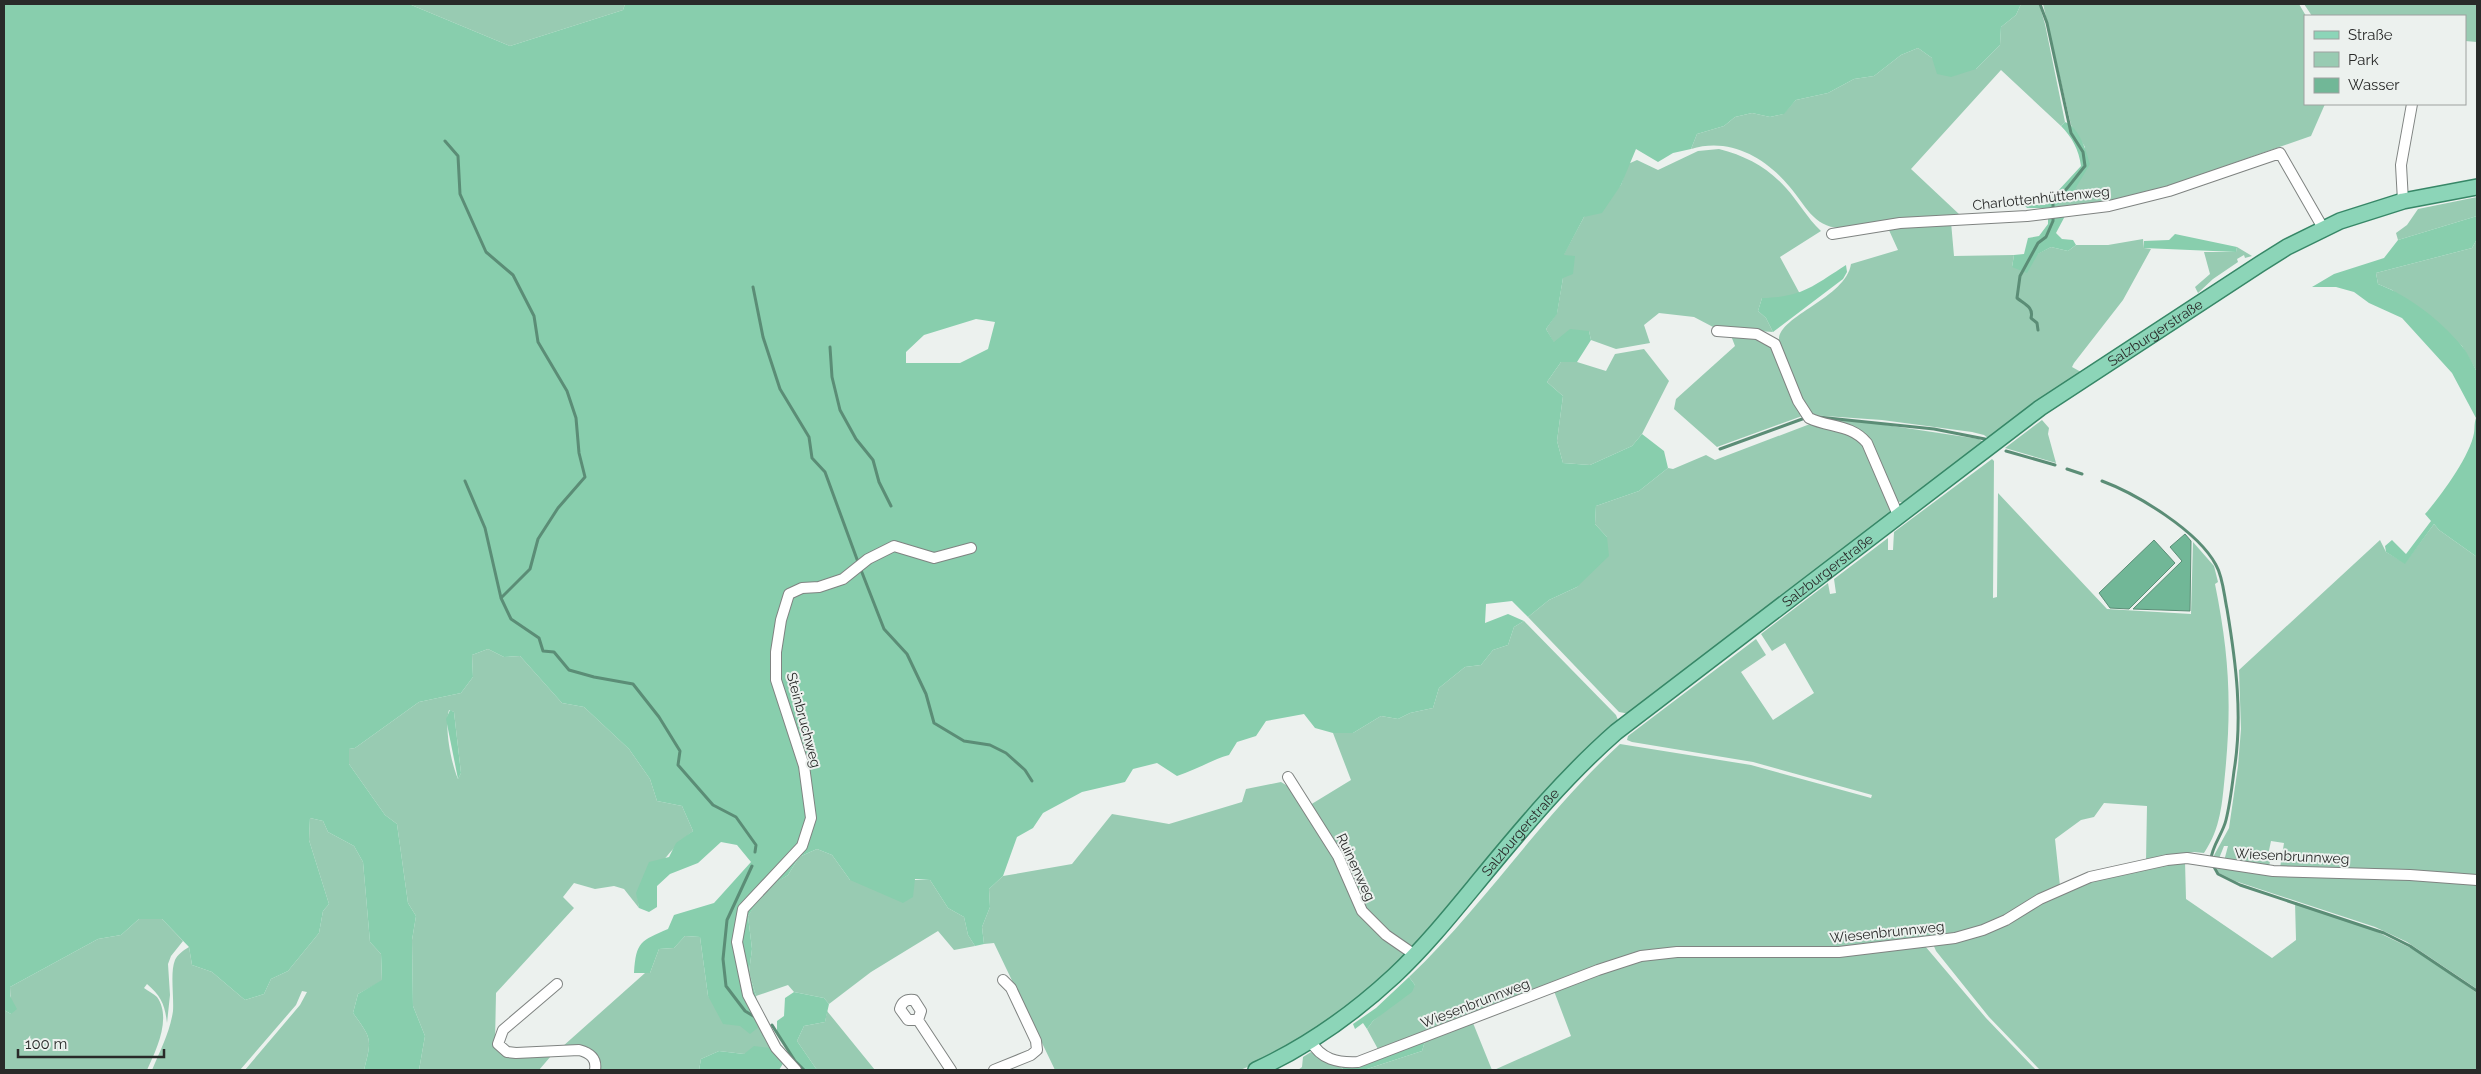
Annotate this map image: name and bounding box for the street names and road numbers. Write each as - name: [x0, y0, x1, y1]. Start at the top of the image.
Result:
- street label: Charlottenhüttenweg: [1972, 183, 2110, 213]
- street label: Salzburgerstraße: [2105, 296, 2206, 370]
- street label: Salzburgerstraße: [1779, 531, 1876, 610]
- street label: Steinbruchweg: [784, 671, 824, 769]
- street label: Salzburgerstraße: [1478, 785, 1562, 879]
- street label: Ruinenweg: [1333, 831, 1379, 903]
- street label: Wiesenbrunnweg: [2234, 845, 2350, 867]
- street label: Wiesenbrunnweg: [1829, 918, 1945, 946]
- street label: Wiesenbrunnweg: [1418, 975, 1532, 1031]

